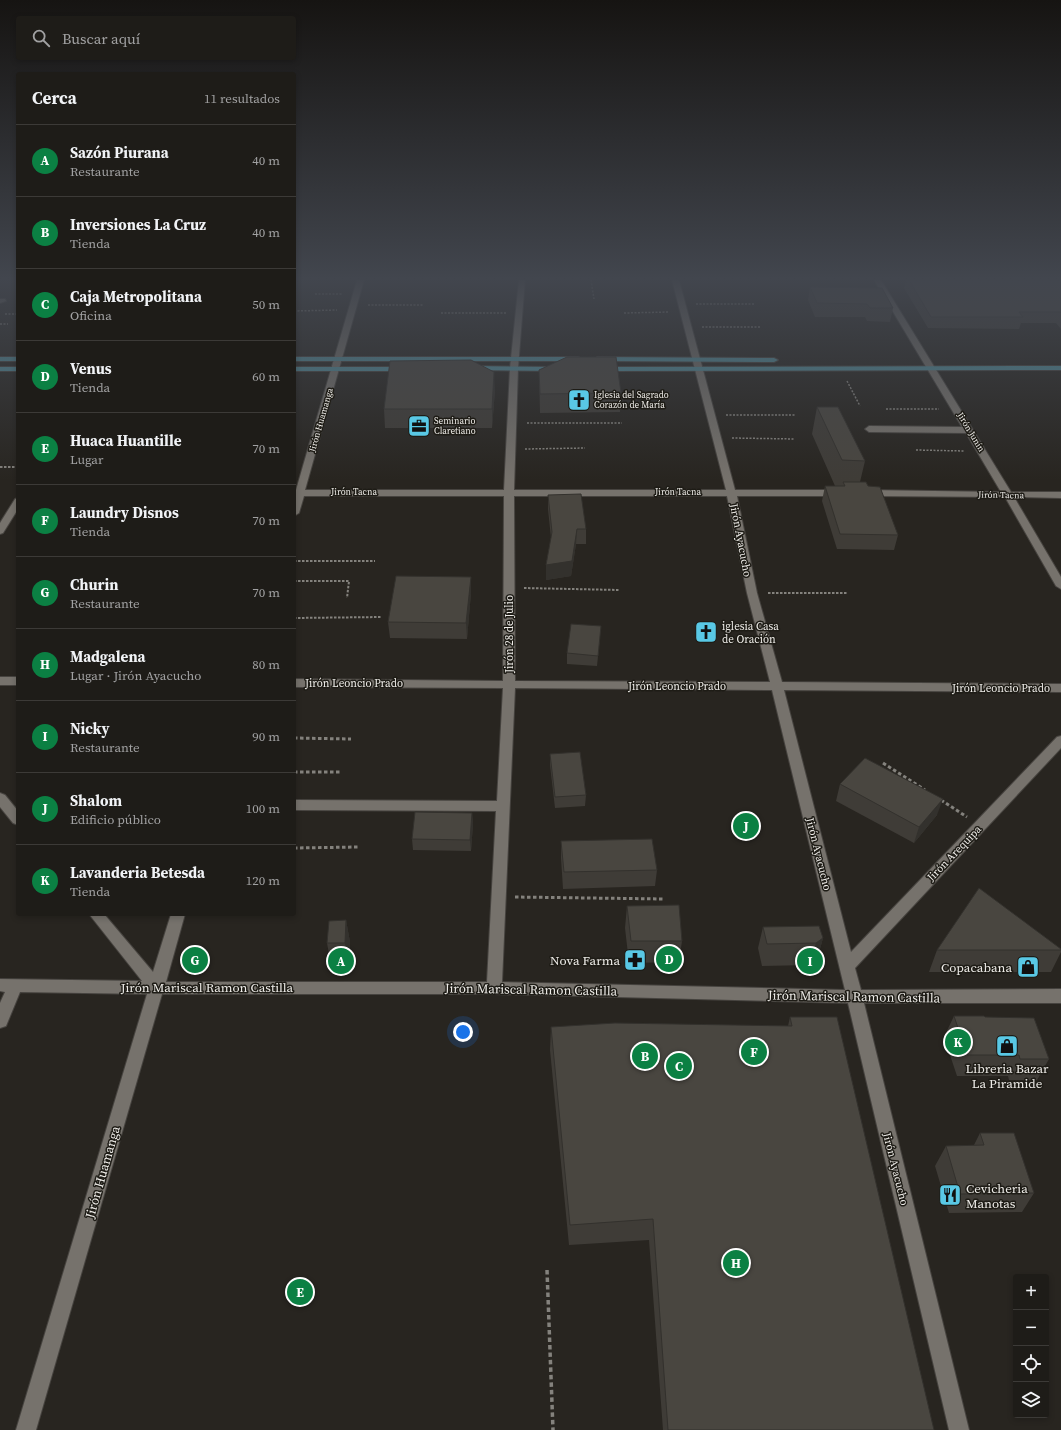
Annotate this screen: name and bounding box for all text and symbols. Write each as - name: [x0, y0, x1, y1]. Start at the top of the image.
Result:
- search box: [16, 16, 296, 60]
- icon: search: [30, 27, 52, 49]
- text: Buscar aquí: [62, 28, 140, 49]
- text: Cerca: [32, 86, 77, 110]
- text: 11 resultados: [204, 90, 280, 107]
- text: Sazón Piurana: [70, 142, 169, 163]
- text: A: [41, 152, 49, 169]
- text: 40 m: [252, 152, 280, 169]
- text: Restaurante: [70, 163, 140, 180]
- text: Inversiones La Cruz: [70, 214, 206, 235]
- text: B: [41, 224, 49, 241]
- text: 40 m: [252, 224, 280, 241]
- text: Tienda: [70, 235, 110, 252]
- text: Caja Metropolitana: [70, 286, 202, 307]
- text: C: [41, 296, 49, 313]
- text: 50 m: [252, 296, 280, 313]
- text: Oficina: [70, 307, 112, 324]
- text: Venus: [70, 358, 112, 379]
- text: D: [40, 368, 50, 385]
- text: 60 m: [252, 368, 280, 385]
- text: Tienda: [70, 379, 110, 396]
- street label: Jirón Huamanga: [306, 386, 336, 454]
- church icon: Iglesia del Sagrado Corazón de María: [566, 387, 592, 413]
- place label: Iglesia del Sagrado Corazón de María: [594, 389, 669, 411]
- street label: Jirón Junín: [954, 409, 988, 454]
- office icon: Seminario Claretiano: [406, 413, 432, 439]
- place label: Seminario Claretiano: [434, 415, 476, 437]
- text: Huaca Huantille: [70, 430, 182, 451]
- text: E: [41, 440, 49, 457]
- text: 70 m: [252, 440, 280, 457]
- text: Lugar: [70, 451, 103, 468]
- street label: Jirón Tacna: [330, 486, 377, 498]
- street label: Jirón Tacna: [654, 486, 701, 498]
- street label: Jirón Tacna: [977, 489, 1025, 501]
- street label: Jirón Ayacucho: [726, 501, 755, 578]
- text: Laundry Disnos: [70, 502, 179, 523]
- text: F: [41, 512, 49, 529]
- text: 70 m: [252, 512, 280, 529]
- text: Tienda: [70, 523, 110, 540]
- text: Churin: [70, 574, 119, 595]
- text: G: [41, 584, 49, 601]
- text: 70 m: [252, 584, 280, 601]
- text: Restaurante: [70, 595, 140, 612]
- street label: Jirón 28 de Julio: [502, 595, 517, 674]
- church icon: iglesia Casa de Oración: [693, 619, 719, 645]
- place label: iglesia Casa de Oración: [722, 619, 779, 647]
- text: Madgalena: [70, 646, 146, 667]
- text: H: [40, 656, 50, 673]
- text: 80 m: [252, 656, 280, 673]
- text: Lugar · Jirón Ayacucho: [70, 667, 201, 684]
- street label: Jirón Leoncio Prado: [304, 676, 403, 691]
- street label: Jirón Leoncio Prado: [627, 679, 726, 694]
- street label: Jirón Leoncio Prado: [951, 681, 1050, 696]
- text: Nicky: [70, 718, 110, 739]
- text: I: [42, 728, 48, 745]
- text: 90 m: [252, 728, 280, 745]
- text: Restaurante: [70, 739, 140, 756]
- text: Shalom: [70, 790, 122, 811]
- text: J: [42, 800, 48, 817]
- text: 100 m: [246, 800, 280, 817]
- text: Edificio público: [70, 811, 161, 828]
- pin: J: [733, 811, 759, 841]
- street label: Jirón Ayacucho: [802, 815, 835, 892]
- street label: Jirón Arequipa: [923, 822, 985, 885]
- text: Lavanderia Betesda: [70, 862, 205, 883]
- text: K: [40, 872, 50, 889]
- text: 120 m: [246, 872, 280, 889]
- text: Tienda: [70, 883, 110, 900]
- pin: D: [656, 944, 682, 974]
- pin: G: [182, 945, 208, 975]
- pin: A: [328, 946, 354, 976]
- pin: I: [797, 946, 823, 976]
- pharmacy icon: Nova Farma: [622, 947, 648, 973]
- place label: Nova Farma: [550, 952, 620, 969]
- shop icon: Copacabana: [1015, 954, 1041, 980]
- place label: Copacabana: [941, 959, 1012, 976]
- street label: Jirón Mariscal Ramon Castilla: [120, 979, 294, 996]
- street label: Jirón Mariscal Ramon Castilla: [444, 979, 618, 1000]
- street label: Jirón Mariscal Ramon Castilla: [767, 986, 941, 1007]
- your location: [453, 1022, 473, 1042]
- pin: K: [945, 1027, 971, 1057]
- shop icon: Libreria Bazar La Piramide: [994, 1033, 1020, 1059]
- pin: F: [741, 1037, 767, 1067]
- pin: B: [632, 1041, 658, 1071]
- pin: C: [666, 1051, 692, 1081]
- place label: Libreria Bazar La Piramide: [966, 1060, 1049, 1092]
- street label: Jirón Huamanga: [81, 1124, 124, 1221]
- street label: Jirón Ayacucho: [879, 1130, 912, 1207]
- place label: Cevicheria Manotas: [966, 1180, 1028, 1212]
- restaurant icon: Cevicheria Manotas: [937, 1182, 963, 1208]
- pin: H: [723, 1248, 749, 1278]
- map controls: [1013, 1274, 1049, 1418]
- button: +: [1013, 1274, 1049, 1310]
- pin: E: [287, 1277, 313, 1307]
- button: −: [1013, 1310, 1049, 1346]
- button: locate: [1013, 1346, 1049, 1382]
- button: layers: [1013, 1382, 1049, 1418]

